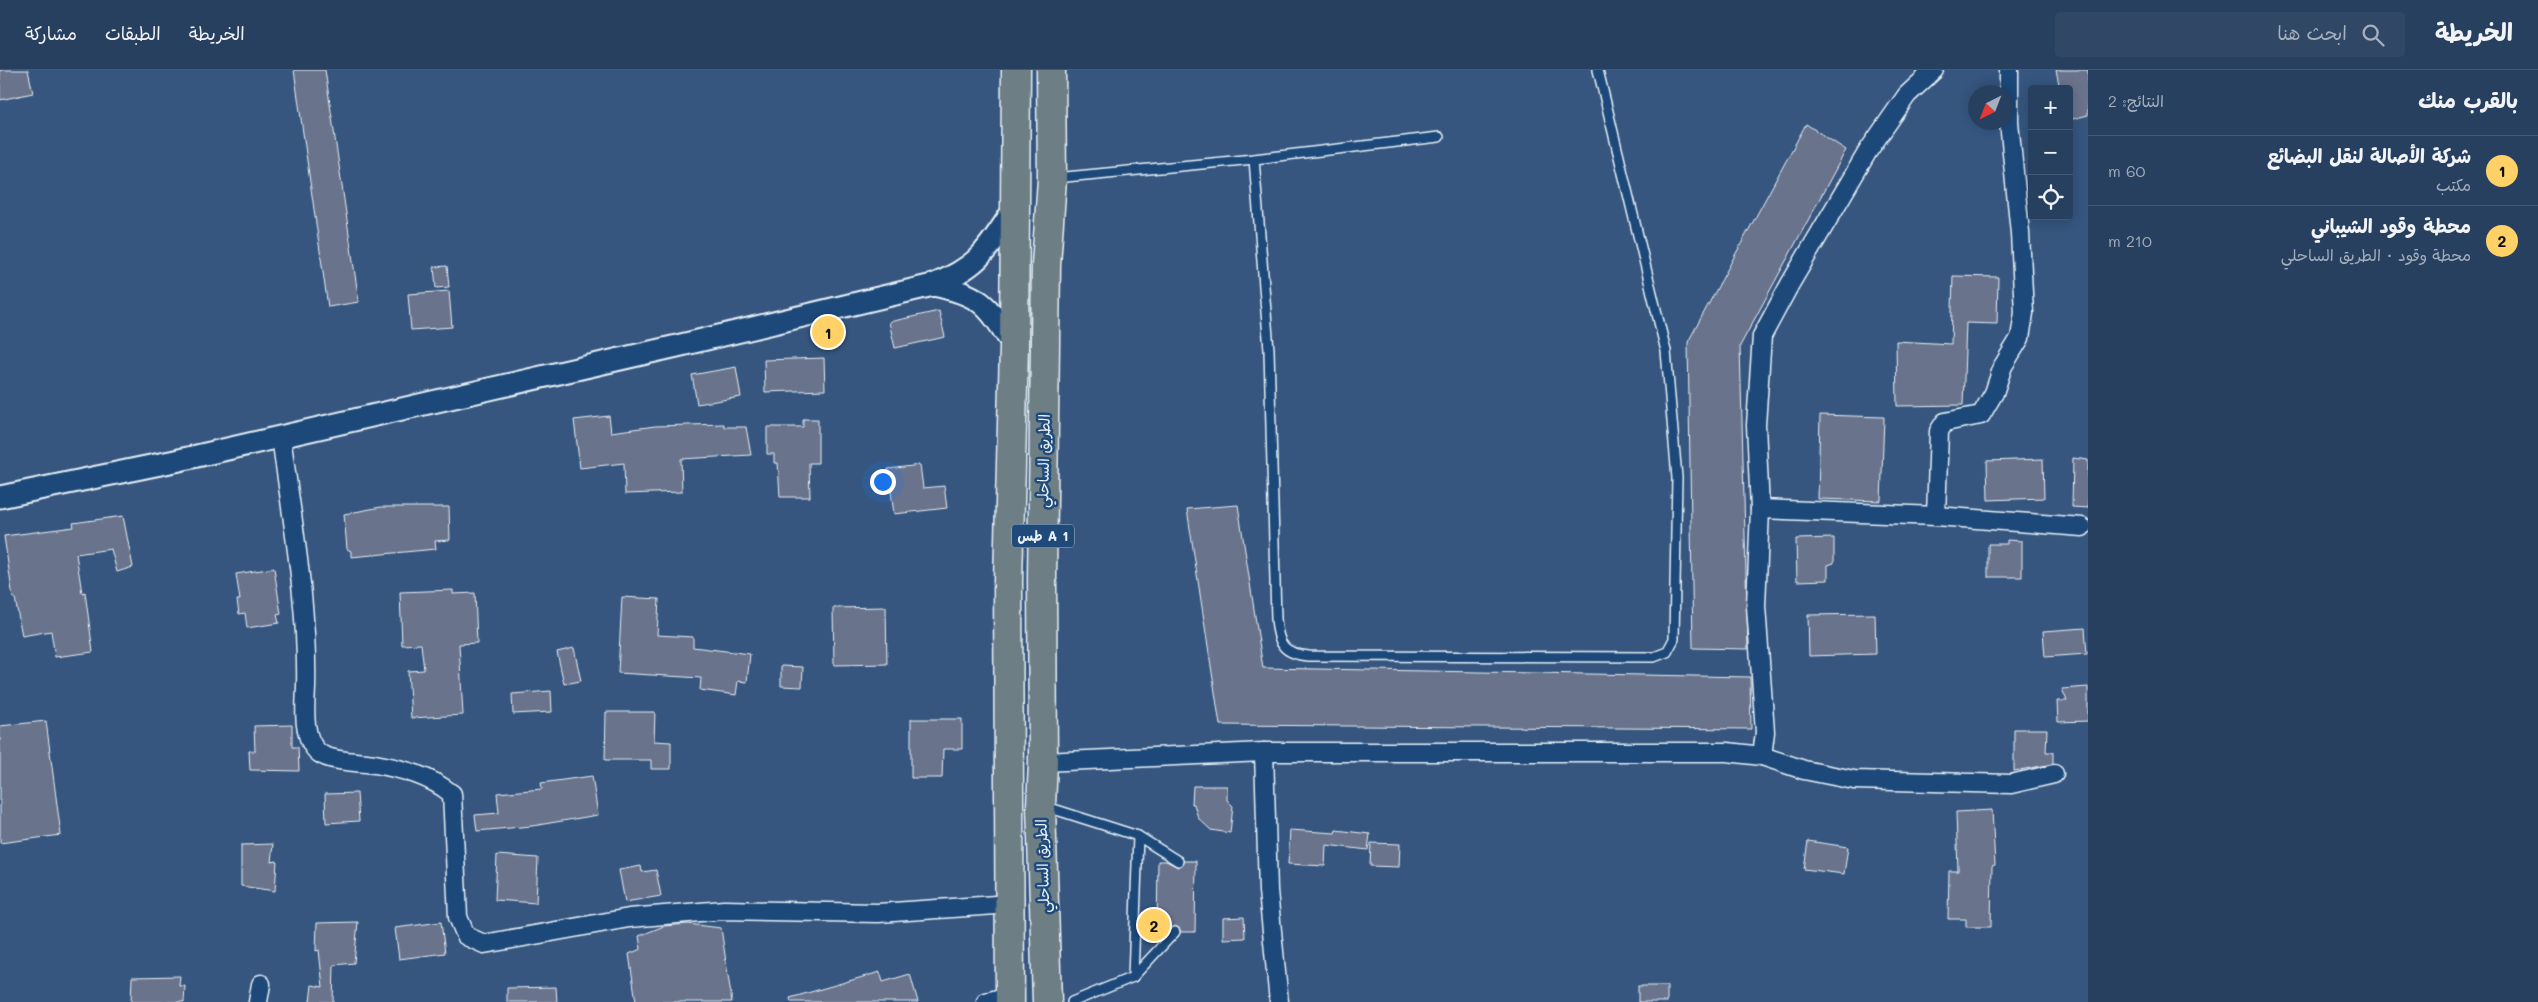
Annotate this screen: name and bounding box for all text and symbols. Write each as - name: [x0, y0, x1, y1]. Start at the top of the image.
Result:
- search box: [2055, 12, 2405, 57]
- text: الخريطة: [2435, 16, 2513, 47]
- text: ابحث هنا: [2277, 20, 2347, 45]
- text: مشاركة: [25, 21, 77, 45]
- text: الطبقات: [105, 21, 161, 45]
- text: الخريطة: [189, 21, 245, 45]
- icon: search: [2359, 21, 2387, 49]
- north arrow: [1968, 85, 2013, 130]
- map controls: [2028, 85, 2073, 220]
- button: +: [2028, 85, 2073, 130]
- text: بالقرب منك: [2418, 86, 2518, 113]
- text: النتائج: 2: [2108, 90, 2164, 111]
- button: −: [2028, 130, 2073, 175]
- text: شركة الأصالة لنقل البضائع: [2267, 143, 2471, 168]
- text: 60 m: [2108, 160, 2145, 181]
- text: 1: [2498, 160, 2506, 181]
- text: مكتب: [2436, 174, 2471, 195]
- button: locate: [2028, 175, 2073, 220]
- text: محطة وقود الشيباني: [2311, 213, 2471, 238]
- text: 210 m: [2108, 230, 2152, 251]
- text: 2: [2498, 230, 2506, 251]
- text: محطة وقود · الطريق الساحلي: [2281, 244, 2471, 265]
- pin: 1: [812, 313, 844, 351]
- street label: الطريق الساحلي: [1032, 414, 1058, 508]
- your location: [870, 469, 896, 495]
- road number: طس A 1: [1012, 524, 1074, 548]
- street label: الطريق الساحلي: [1030, 819, 1058, 913]
- pin: 2: [1138, 906, 1170, 944]

